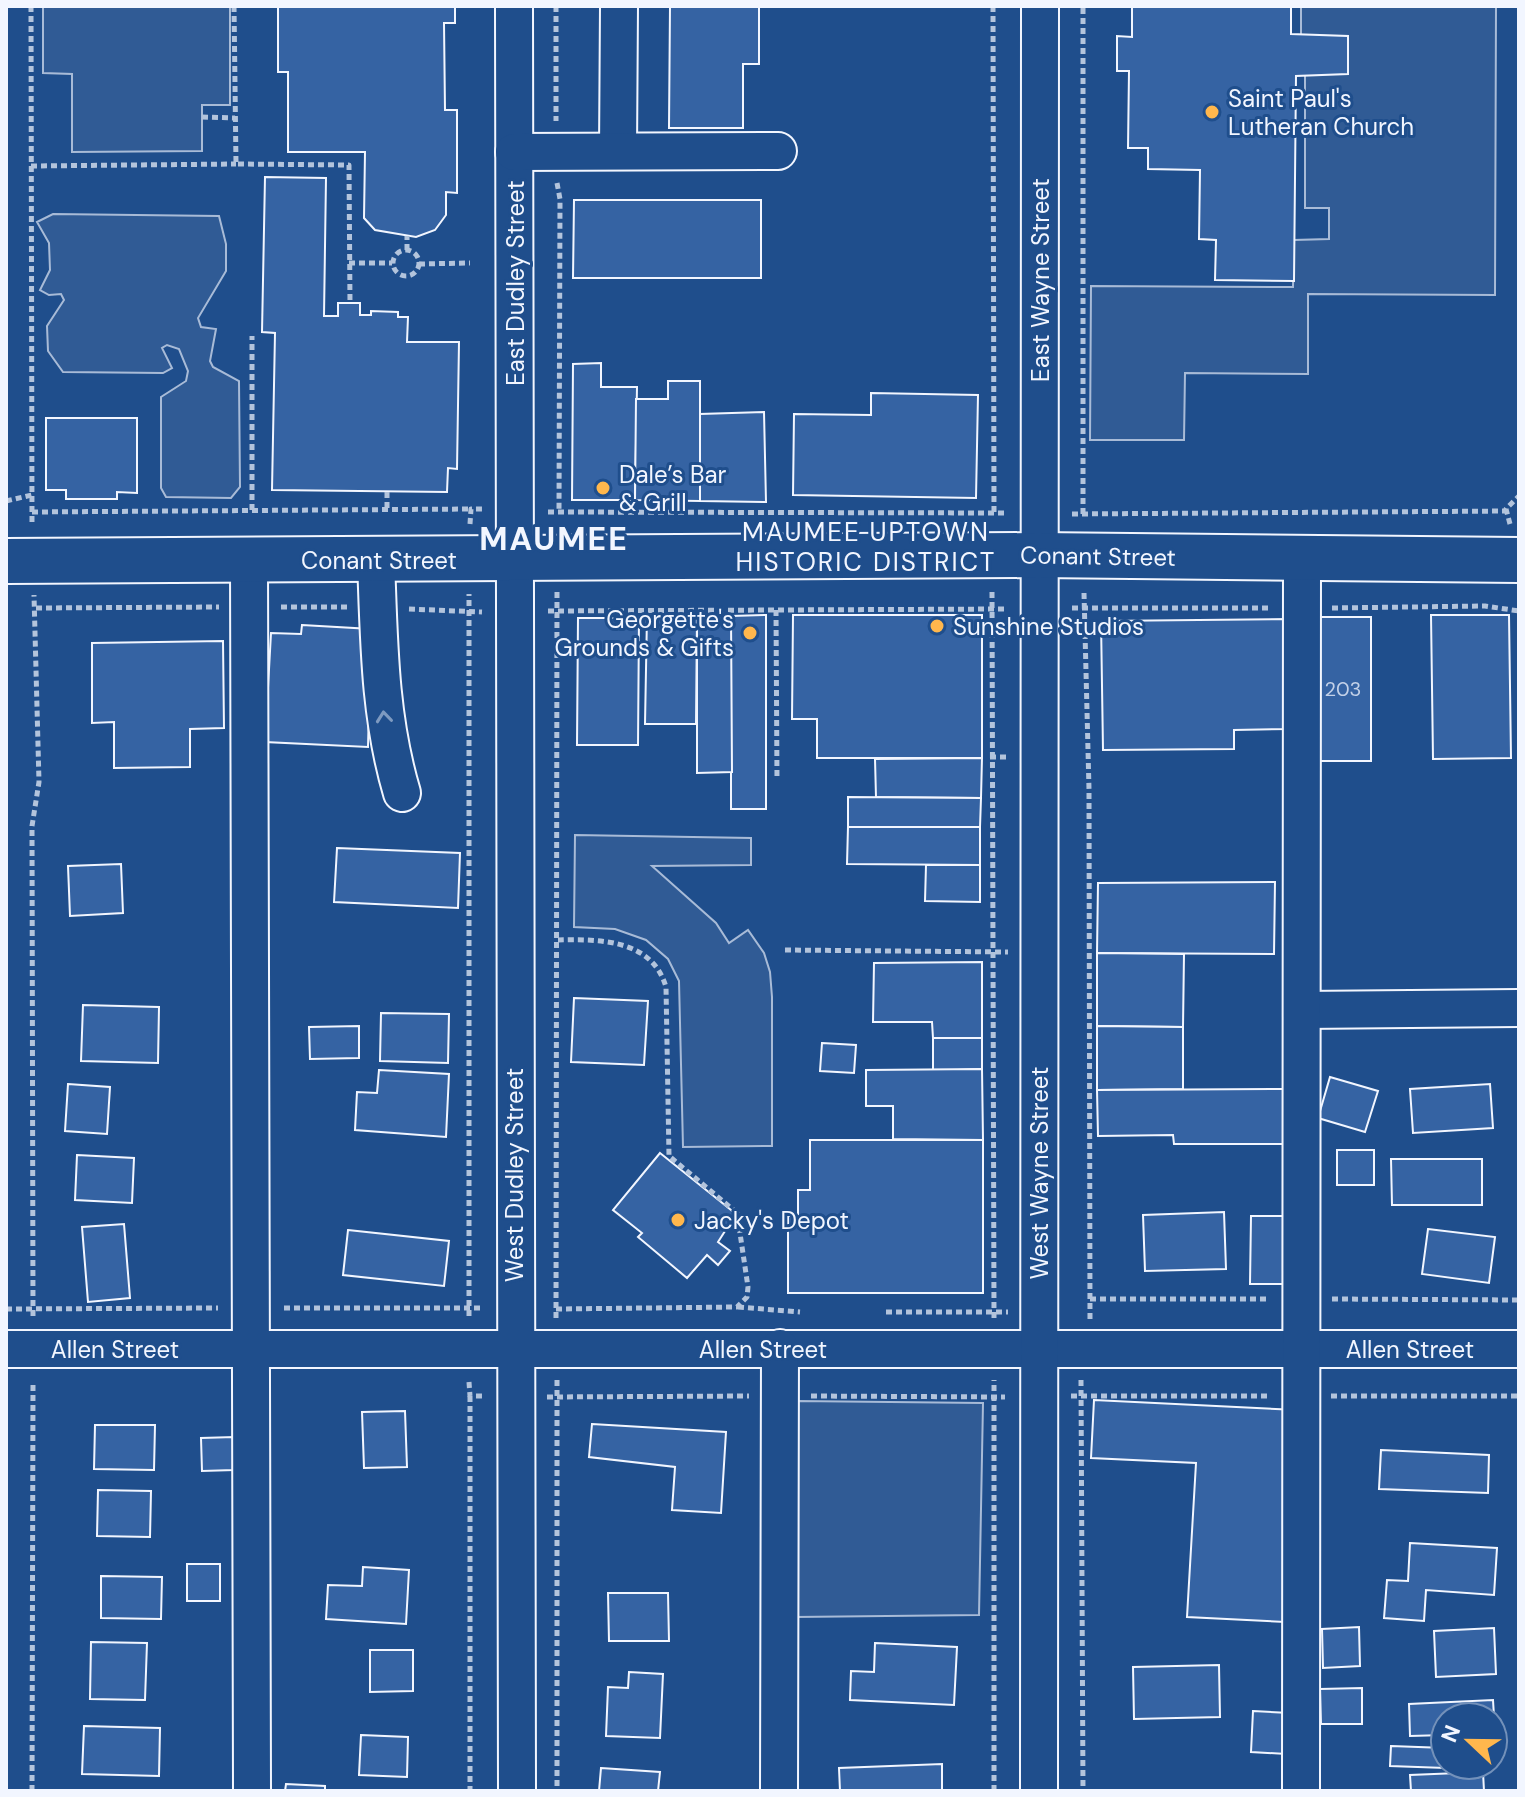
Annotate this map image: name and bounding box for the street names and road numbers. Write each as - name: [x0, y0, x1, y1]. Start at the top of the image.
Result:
- street label: East Wayne Street: [1025, 178, 1056, 382]
- street label: East Dudley Street: [500, 180, 531, 386]
- street label: Conant Street: [1020, 539, 1176, 573]
- street label: Conant Street: [301, 545, 457, 576]
- street label: West Wayne Street: [1024, 1067, 1055, 1279]
- street label: West Dudley Street: [499, 1068, 530, 1282]
- street label: Allen Street: [51, 1334, 179, 1365]
- street label: Allen Street: [699, 1334, 827, 1365]
- street label: Allen Street: [1346, 1334, 1474, 1365]

